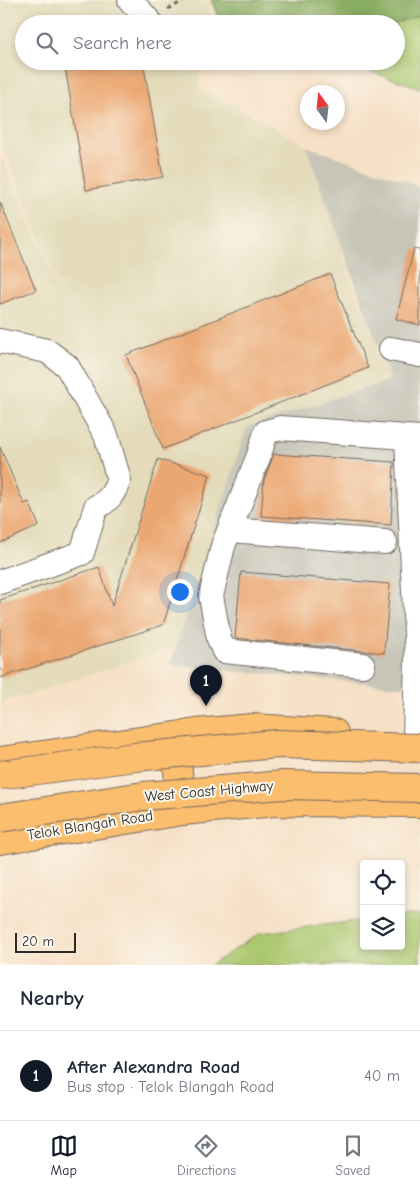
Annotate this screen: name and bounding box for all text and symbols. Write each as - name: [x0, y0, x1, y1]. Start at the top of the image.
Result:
- search box: [15, 15, 405, 70]
- icon: search: [33, 29, 61, 57]
- text: Search here: [73, 32, 172, 54]
- north arrow: [300, 85, 345, 130]
- your location: [167, 579, 193, 605]
- pin: 1: [190, 665, 222, 706]
- street label: West Coast Highway: [144, 776, 274, 806]
- street label: Telok Blangah Road: [26, 806, 154, 844]
- map controls: [360, 860, 405, 950]
- button: locate: [360, 860, 405, 905]
- button: layers: [360, 905, 405, 950]
- scale bar: [15, 930, 76, 953]
- text: 20 m: [22, 933, 54, 950]
- text: Nearby: [20, 986, 84, 1010]
- text: After Alexandra Road: [67, 1056, 240, 1078]
- text: 1: [33, 1067, 39, 1085]
- text: 40 m: [364, 1067, 400, 1085]
- text: Bus stop · Telok Blangah Road: [67, 1078, 274, 1096]
- tab: Map: [50, 1132, 78, 1179]
- tab: Directions: [177, 1132, 236, 1179]
- tab: Saved: [335, 1132, 370, 1179]

